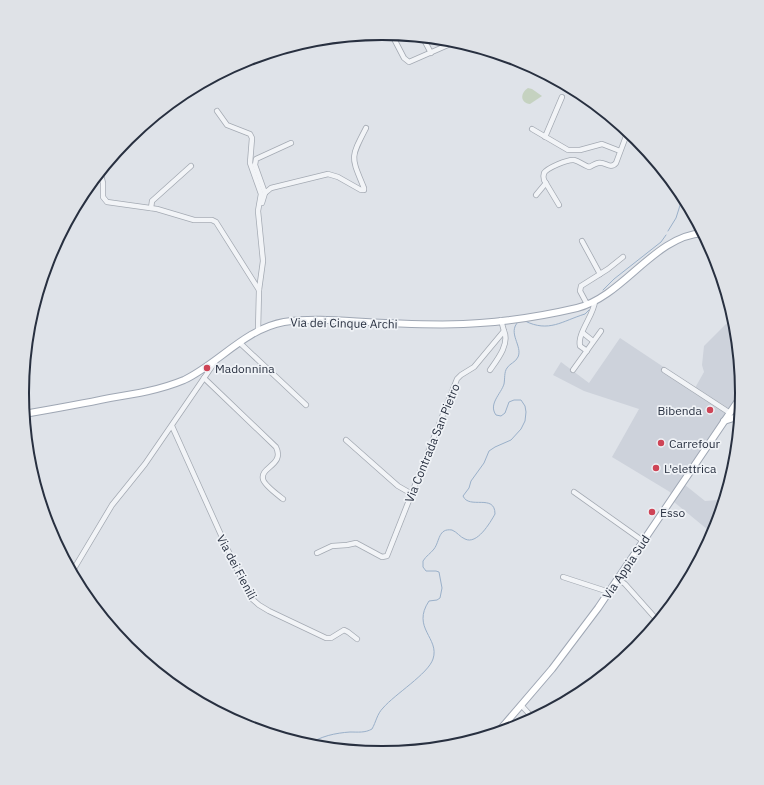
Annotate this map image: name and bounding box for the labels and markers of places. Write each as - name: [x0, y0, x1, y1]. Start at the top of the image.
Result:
- place label: Madonnina: [215, 361, 275, 376]
- marker: Madonnina: [202, 363, 212, 373]
- place label: Bibenda: [657, 403, 703, 418]
- marker: Bibenda: [705, 405, 715, 415]
- place label: Carrefour: [669, 436, 721, 451]
- marker: Carrefour: [656, 438, 666, 448]
- place label: L'elettrica: [664, 461, 717, 476]
- marker: L'elettrica: [651, 463, 661, 473]
- place label: Esso: [660, 505, 686, 520]
- marker: Esso: [647, 507, 657, 517]

